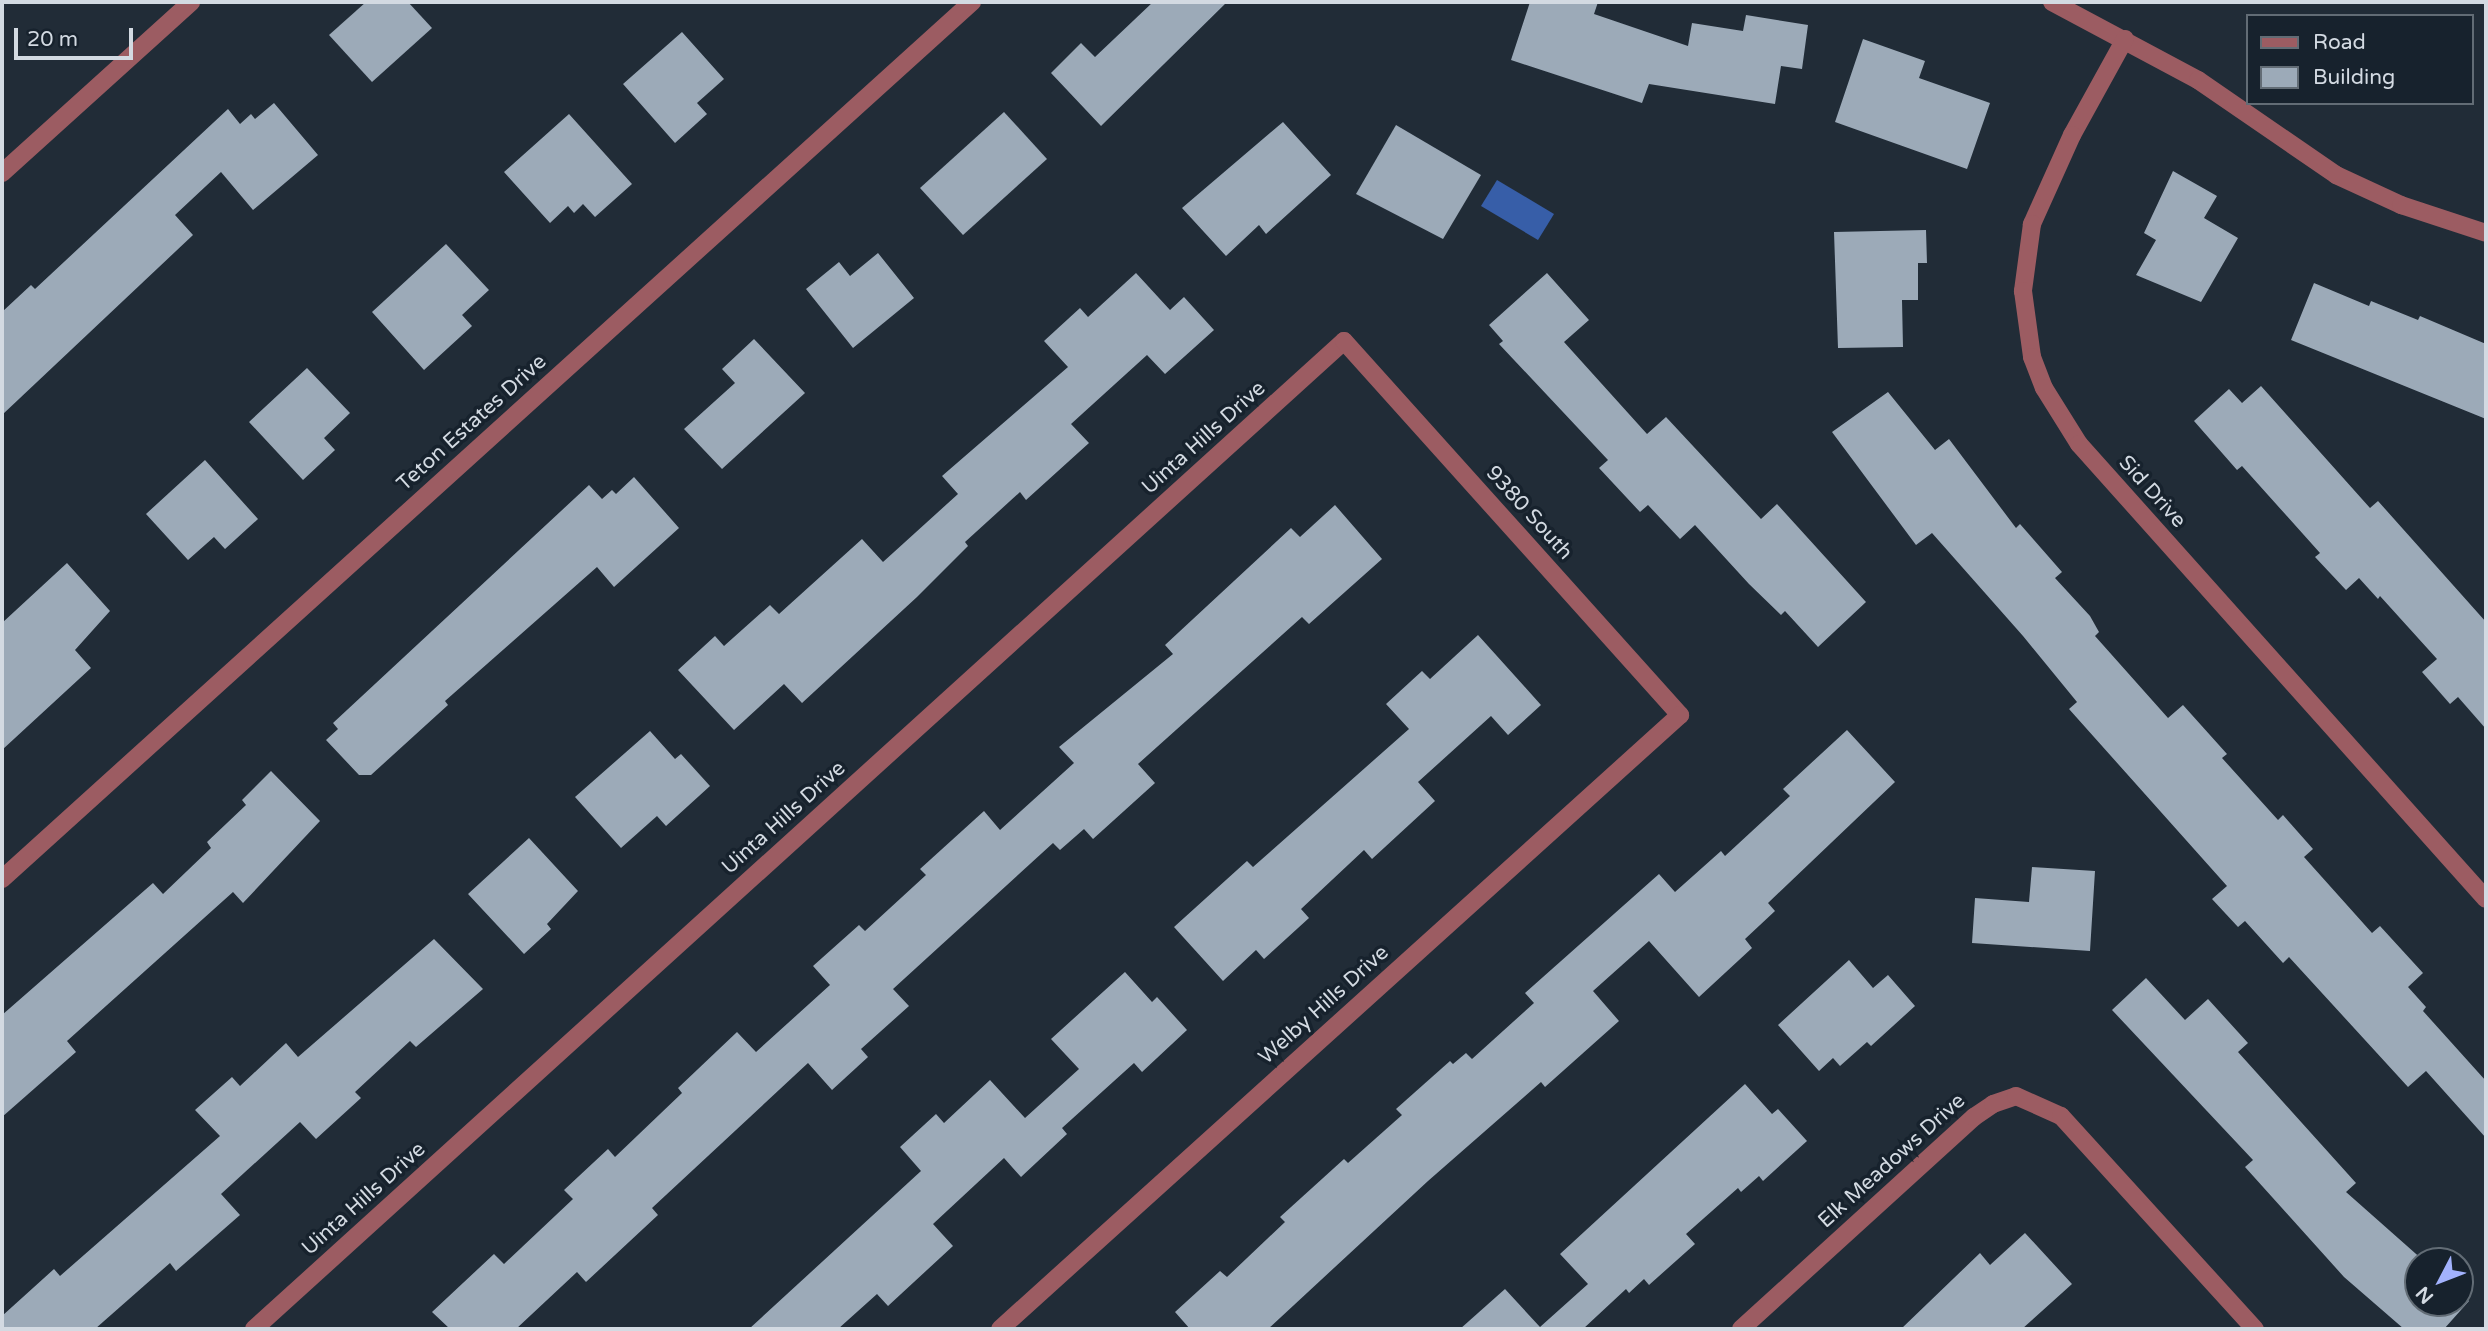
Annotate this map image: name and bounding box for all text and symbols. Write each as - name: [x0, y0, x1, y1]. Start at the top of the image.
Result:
- scale bar: [18, 14, 136, 58]
- legend: [2246, 14, 2474, 105]
- text: 20 m: [27, 27, 78, 52]
- text: Road: [2313, 30, 2366, 55]
- text: Building: [2313, 65, 2395, 90]
- street label: Teton Estates Drive: [392, 349, 552, 497]
- street label: Uinta Hills Drive: [1137, 376, 1271, 500]
- street label: Sid Drive: [2113, 451, 2191, 533]
- street label: 9380 South: [1480, 461, 1578, 565]
- street label: Uinta Hills Drive: [717, 756, 851, 880]
- street label: Welby Hills Drive: [1254, 940, 1394, 1070]
- street label: Elk Meadows Drive: [1813, 1088, 1971, 1234]
- street label: Uinta Hills Drive: [297, 1137, 431, 1261]
- north arrow: [2404, 1247, 2474, 1317]
- text: N: [2412, 1282, 2438, 1308]

